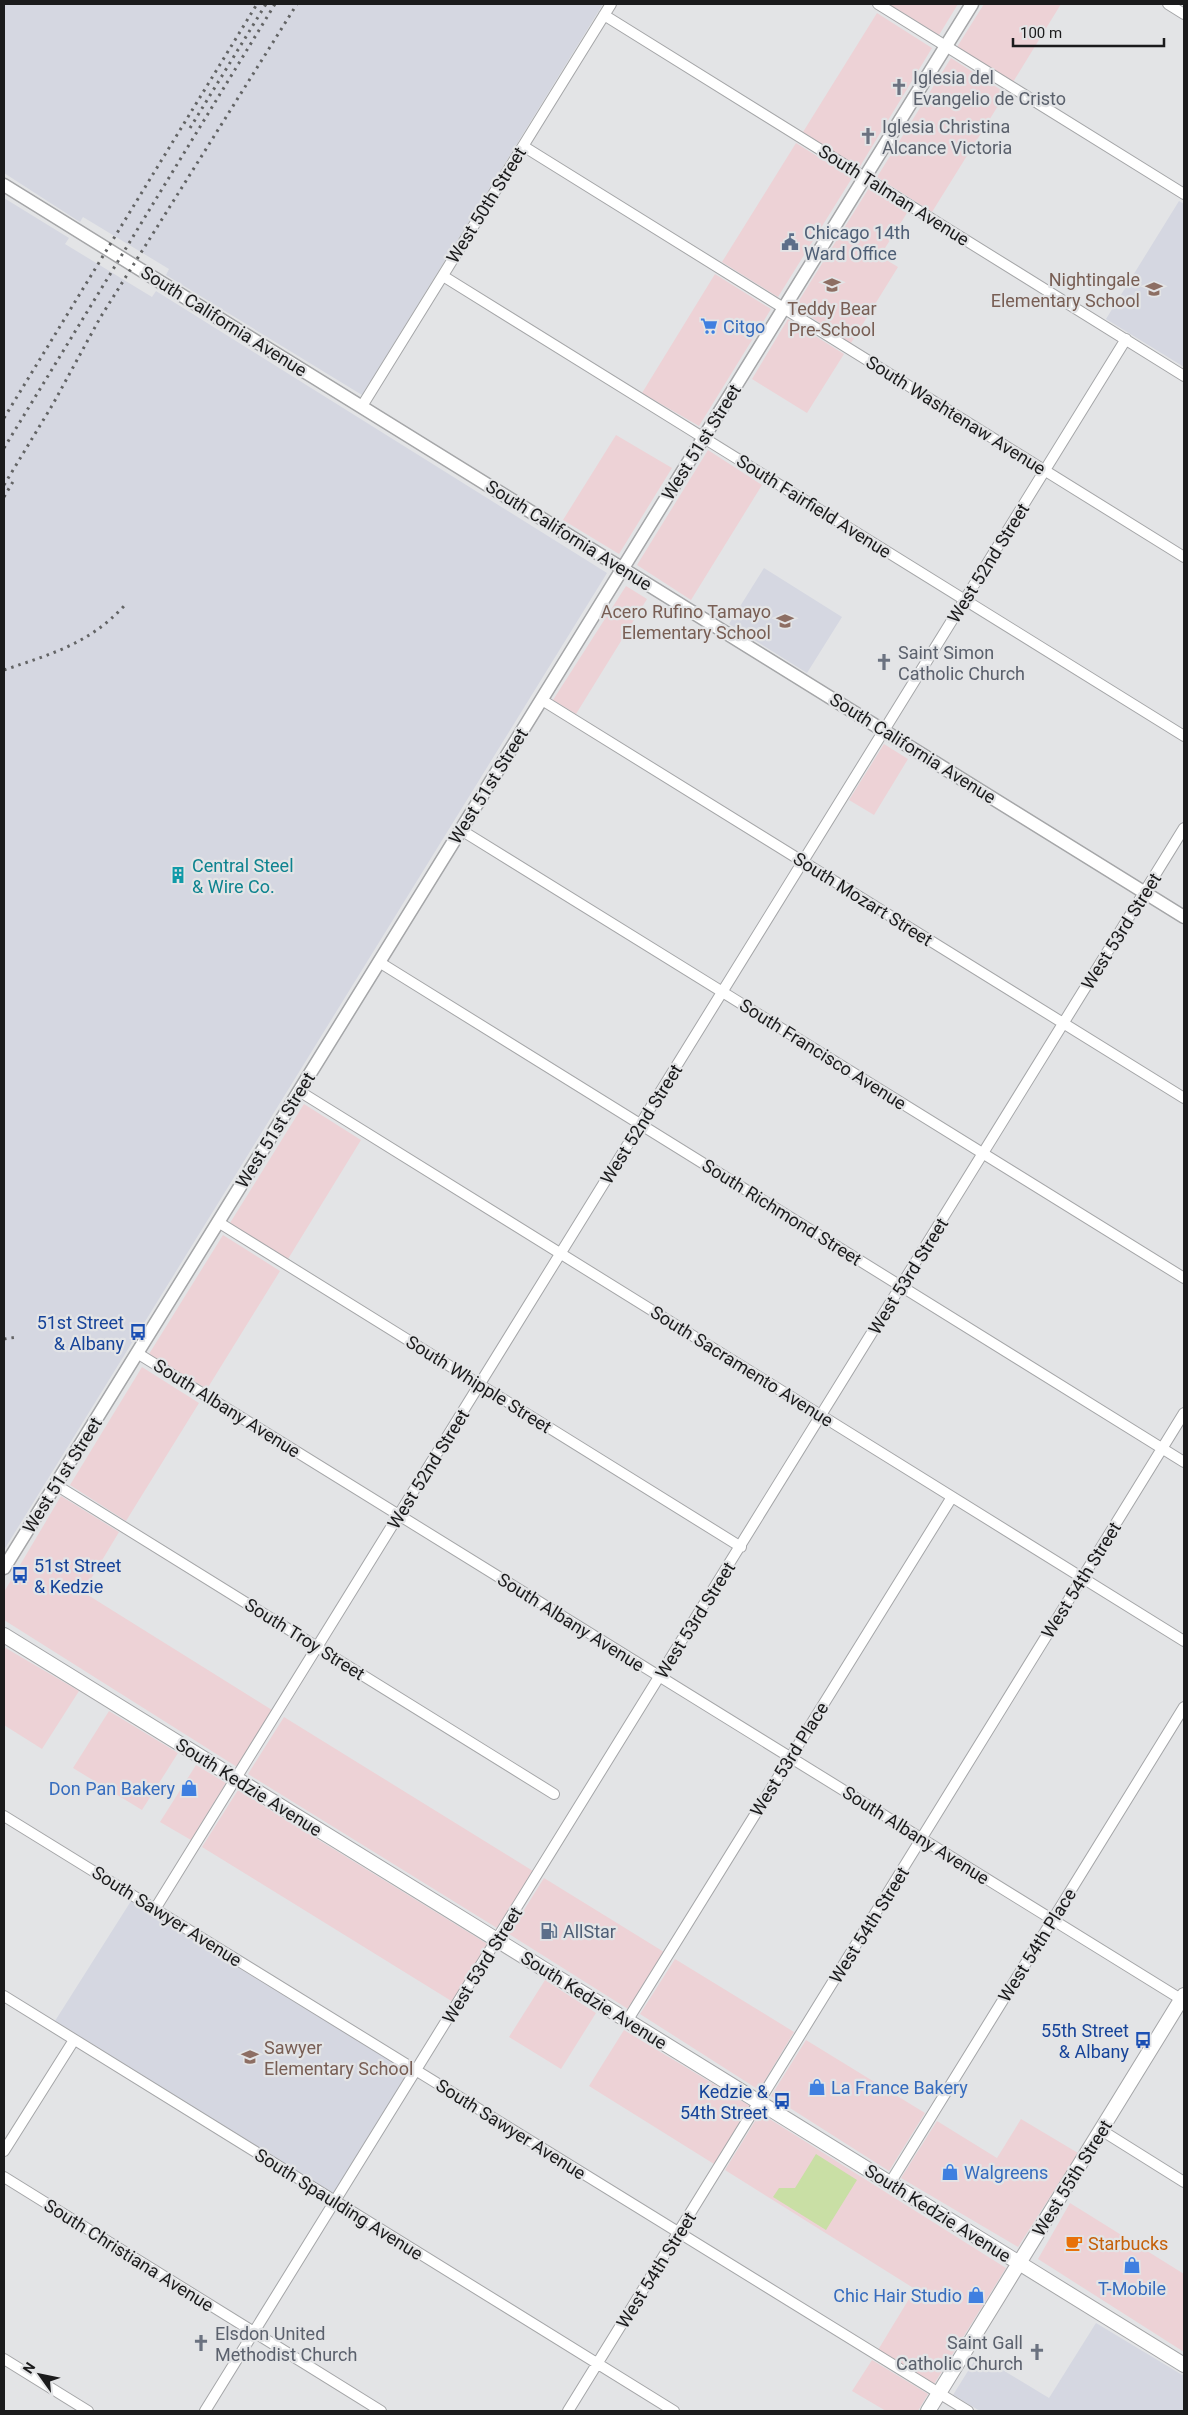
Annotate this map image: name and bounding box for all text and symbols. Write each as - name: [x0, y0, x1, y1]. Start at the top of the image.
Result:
- scale bar: [1013, 15, 1164, 47]
- text: 100 m: [1020, 24, 1062, 42]
- place label: Iglesia del Evangelio de Cristo: [913, 67, 1066, 109]
- church icon: Iglesia del Evangelio de Cristo: [889, 77, 909, 97]
- place label: Iglesia Christina Alcance Victoria: [882, 116, 1012, 158]
- church icon: Iglesia Christina Alcance Victoria: [858, 126, 878, 146]
- street label: South Talman Avenue: [815, 140, 973, 250]
- street label: West 50th Street: [442, 143, 530, 267]
- place label: Chicago 14th Ward Office: [804, 222, 910, 264]
- public building icon: Chicago 14th Ward Office: [780, 232, 800, 252]
- street label: South California Avenue: [137, 261, 311, 381]
- place label: Nightingale Elementary School: [991, 269, 1140, 311]
- school or university icon: Teddy Bear Pre-School: [822, 275, 842, 295]
- school or university icon: Nightingale Elementary School: [1144, 279, 1164, 299]
- place label: Teddy Bear Pre-School: [787, 298, 877, 340]
- supermarket icon: Citgo: [699, 316, 719, 336]
- place label: Citgo: [723, 316, 765, 337]
- street label: South Washtenaw Avenue: [862, 351, 1050, 479]
- street label: West 51st Street: [657, 380, 745, 504]
- street label: South Fairfield Avenue: [733, 450, 895, 562]
- street label: South California Avenue: [482, 475, 656, 595]
- street label: West 52nd Street: [943, 499, 1033, 627]
- place label: Acero Rufino Tamayo Elementary School: [601, 601, 771, 643]
- school or university icon: Acero Rufino Tamayo Elementary School: [775, 611, 795, 631]
- place label: Saint Simon Catholic Church: [898, 642, 1025, 684]
- church icon: Saint Simon Catholic Church: [874, 652, 894, 672]
- street label: South California Avenue: [826, 688, 1000, 808]
- street label: West 51st Street: [444, 724, 532, 848]
- street label: South Mozart Street: [790, 848, 937, 950]
- place label: Central Steel & Wire Co.: [192, 855, 294, 897]
- building icon: Central Steel & Wire Co.: [168, 865, 188, 885]
- street label: West 53rd Street: [1077, 869, 1165, 993]
- street label: South Francisco Avenue: [736, 994, 910, 1114]
- street label: West 52nd Street: [596, 1060, 686, 1188]
- street label: West 51st Street: [231, 1068, 319, 1192]
- street label: South Richmond Street: [698, 1154, 866, 1270]
- street label: West 53rd Street: [864, 1214, 952, 1338]
- street label: South Sacramento Avenue: [647, 1301, 837, 1431]
- place label: 51st Street & Albany: [37, 1312, 124, 1354]
- bus stop icon: 51st Street & Albany: [128, 1322, 148, 1342]
- street label: South Whipple Street: [402, 1331, 556, 1437]
- street label: South Albany Avenue: [150, 1354, 304, 1462]
- street label: West 52nd Street: [383, 1405, 473, 1533]
- street label: West 51st Street: [18, 1413, 106, 1537]
- street label: West 54th Street: [1037, 1518, 1125, 1642]
- place label: 51st Street & Kedzie: [34, 1555, 121, 1597]
- street label: West 53rd Street: [651, 1558, 739, 1682]
- bus stop icon: 51st Street & Kedzie: [10, 1565, 30, 1585]
- street label: South Albany Avenue: [494, 1568, 648, 1676]
- street label: South Troy Street: [241, 1594, 369, 1684]
- street label: West 53rd Place: [746, 1698, 832, 1820]
- street label: South Kedzie Avenue: [172, 1734, 326, 1840]
- place label: Don Pan Bakery: [49, 1778, 175, 1799]
- shop icon: Don Pan Bakery: [179, 1778, 199, 1798]
- street label: South Albany Avenue: [839, 1781, 993, 1889]
- street label: South Sawyer Avenue: [88, 1861, 246, 1971]
- street label: West 54th Street: [825, 1863, 913, 1987]
- street label: West 54th Place: [994, 1884, 1080, 2006]
- street label: West 53rd Street: [438, 1903, 526, 2027]
- fuel station icon: AllStar: [539, 1921, 559, 1941]
- place label: AllStar: [563, 1921, 616, 1942]
- street label: South Kedzie Avenue: [517, 1947, 671, 2053]
- place label: 55th Street & Albany: [1041, 2020, 1129, 2062]
- bus stop icon: 55th Street & Albany: [1133, 2030, 1153, 2050]
- place label: Sawyer Elementary School: [264, 2037, 413, 2079]
- school or university icon: Sawyer Elementary School: [240, 2047, 260, 2067]
- street label: South Sawyer Avenue: [432, 2074, 590, 2184]
- shop icon: La France Bakery: [807, 2077, 827, 2097]
- place label: La France Bakery: [831, 2077, 968, 2098]
- place label: Kedzie & 54th Street: [680, 2081, 769, 2123]
- bus stop icon: Kedzie & 54th Street: [772, 2091, 792, 2111]
- street label: West 55th Street: [1028, 2116, 1116, 2240]
- street label: South Spaulding Avenue: [251, 2144, 427, 2264]
- street label: South Kedzie Avenue: [861, 2160, 1015, 2266]
- shop icon: Walgreens: [940, 2162, 960, 2182]
- place label: Walgreens: [964, 2162, 1048, 2183]
- street label: South Christiana Avenue: [40, 2194, 218, 2316]
- street label: West 54th Street: [612, 2208, 700, 2332]
- cafe icon: Starbucks: [1064, 2233, 1084, 2253]
- place label: Starbucks: [1088, 2233, 1168, 2254]
- shop icon: T-Mobile: [1122, 2255, 1142, 2275]
- place label: T-Mobile: [1098, 2278, 1166, 2299]
- place label: Chic Hair Studio: [833, 2285, 962, 2306]
- shop icon: Chic Hair Studio: [966, 2285, 986, 2305]
- place label: Elsdon United Methodist Church: [215, 2323, 357, 2365]
- place label: Saint Gall Catholic Church: [896, 2332, 1023, 2374]
- church icon: Elsdon United Methodist Church: [191, 2333, 211, 2353]
- church icon: Saint Gall Catholic Church: [1027, 2342, 1047, 2362]
- north arrow: [15, 2350, 65, 2400]
- text: N: [20, 2359, 39, 2376]

